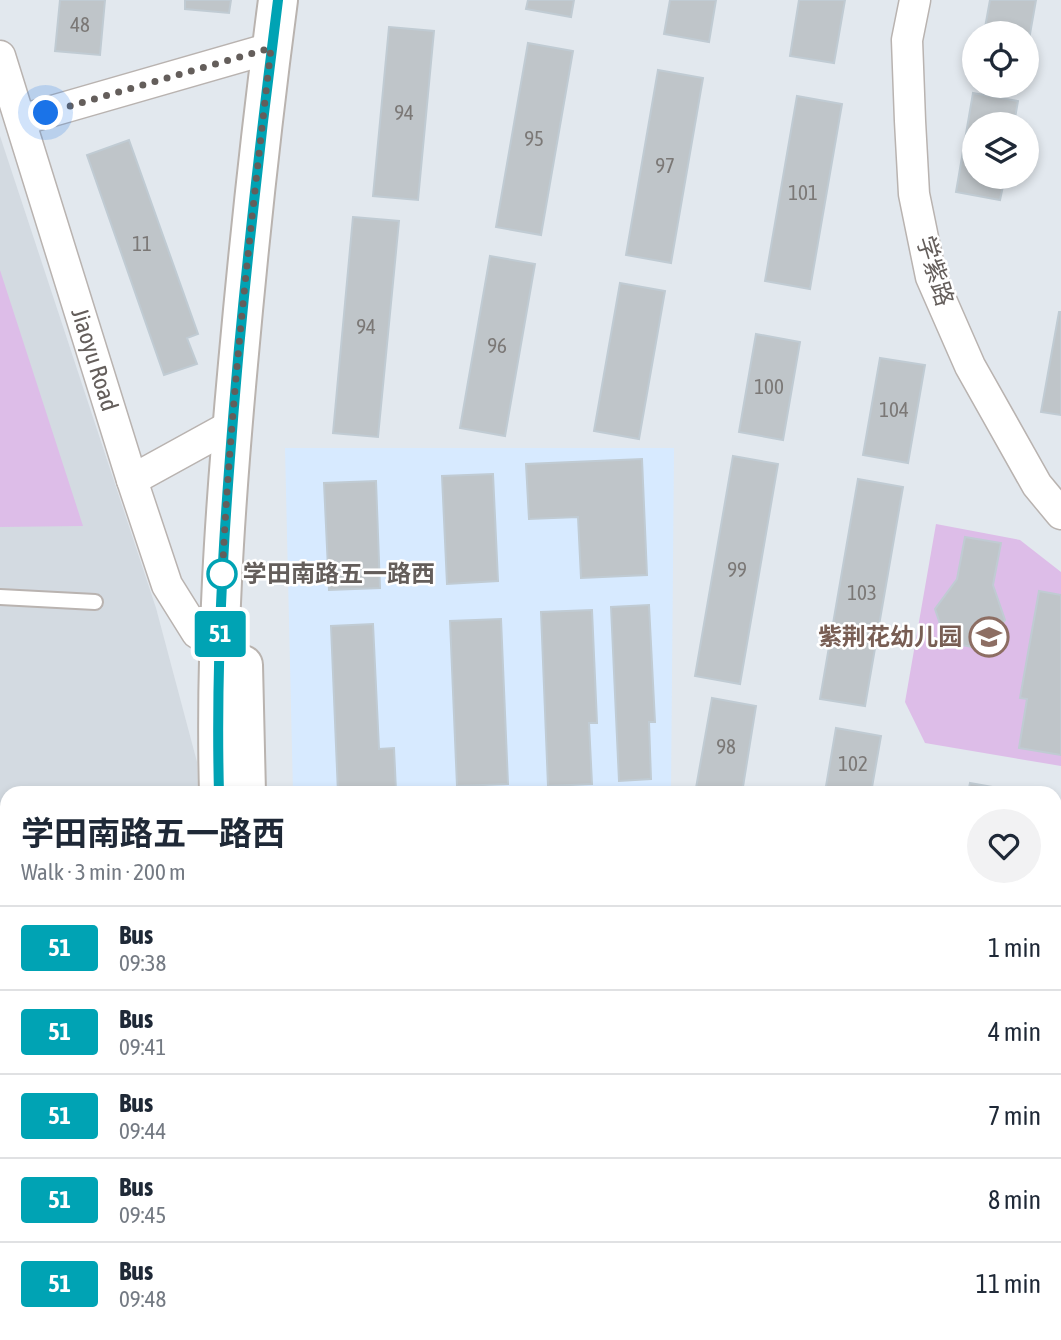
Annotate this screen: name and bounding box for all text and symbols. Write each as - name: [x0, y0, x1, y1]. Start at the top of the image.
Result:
- house number: 48: [70, 12, 90, 36]
- map controls: [962, 21, 1039, 189]
- button: locate: [962, 21, 1039, 98]
- your location: [28, 95, 63, 130]
- house number: 94: [394, 100, 414, 124]
- button: layers: [962, 112, 1039, 189]
- house number: 95: [524, 126, 544, 150]
- house number: 97: [655, 153, 675, 177]
- house number: 101: [788, 180, 818, 204]
- house number: 11: [132, 231, 152, 255]
- street label: 学紫路: [912, 232, 959, 309]
- street label: Jiaoyu Road: [66, 305, 124, 414]
- house number: 94: [356, 314, 376, 338]
- house number: 96: [487, 333, 507, 357]
- house number: 100: [754, 374, 784, 398]
- house number: 104: [879, 397, 909, 421]
- house number: 99: [727, 557, 747, 581]
- marker: 学田南路五一路西: [207, 559, 237, 589]
- place label: 学田南路五一路西: [243, 560, 435, 587]
- house number: 103: [847, 580, 877, 604]
- line badge: 51: [188, 611, 252, 657]
- school or university icon: 紫荆花幼儿园: [968, 616, 1010, 658]
- text: 51: [209, 620, 231, 647]
- place label: 紫荆花幼儿园: [818, 623, 962, 650]
- house number: 98: [716, 734, 736, 758]
- house number: 102: [838, 751, 868, 775]
- button: heart: [967, 809, 1041, 883]
- text: 学田南路五一路西: [21, 814, 285, 852]
- text: Walk · 3 min · 200 m: [21, 859, 185, 885]
- text: Bus: [119, 920, 153, 950]
- text: 1 min: [988, 933, 1041, 963]
- text: 51: [48, 934, 71, 961]
- text: 09:38: [119, 950, 166, 976]
- text: Bus: [119, 1004, 153, 1034]
- text: 4 min: [988, 1017, 1041, 1047]
- text: 51: [48, 1018, 71, 1045]
- text: 09:41: [119, 1034, 166, 1060]
- text: Bus: [119, 1088, 153, 1118]
- text: 7 min: [988, 1101, 1041, 1131]
- text: 51: [48, 1102, 71, 1129]
- text: 09:44: [119, 1118, 166, 1144]
- text: Bus: [119, 1172, 153, 1202]
- text: 8 min: [988, 1185, 1041, 1215]
- text: 51: [48, 1186, 71, 1213]
- text: 09:45: [119, 1202, 166, 1228]
- text: Bus: [119, 1256, 153, 1286]
- text: 11 min: [976, 1269, 1041, 1299]
- text: 51: [48, 1270, 71, 1297]
- text: 09:48: [119, 1286, 166, 1312]

